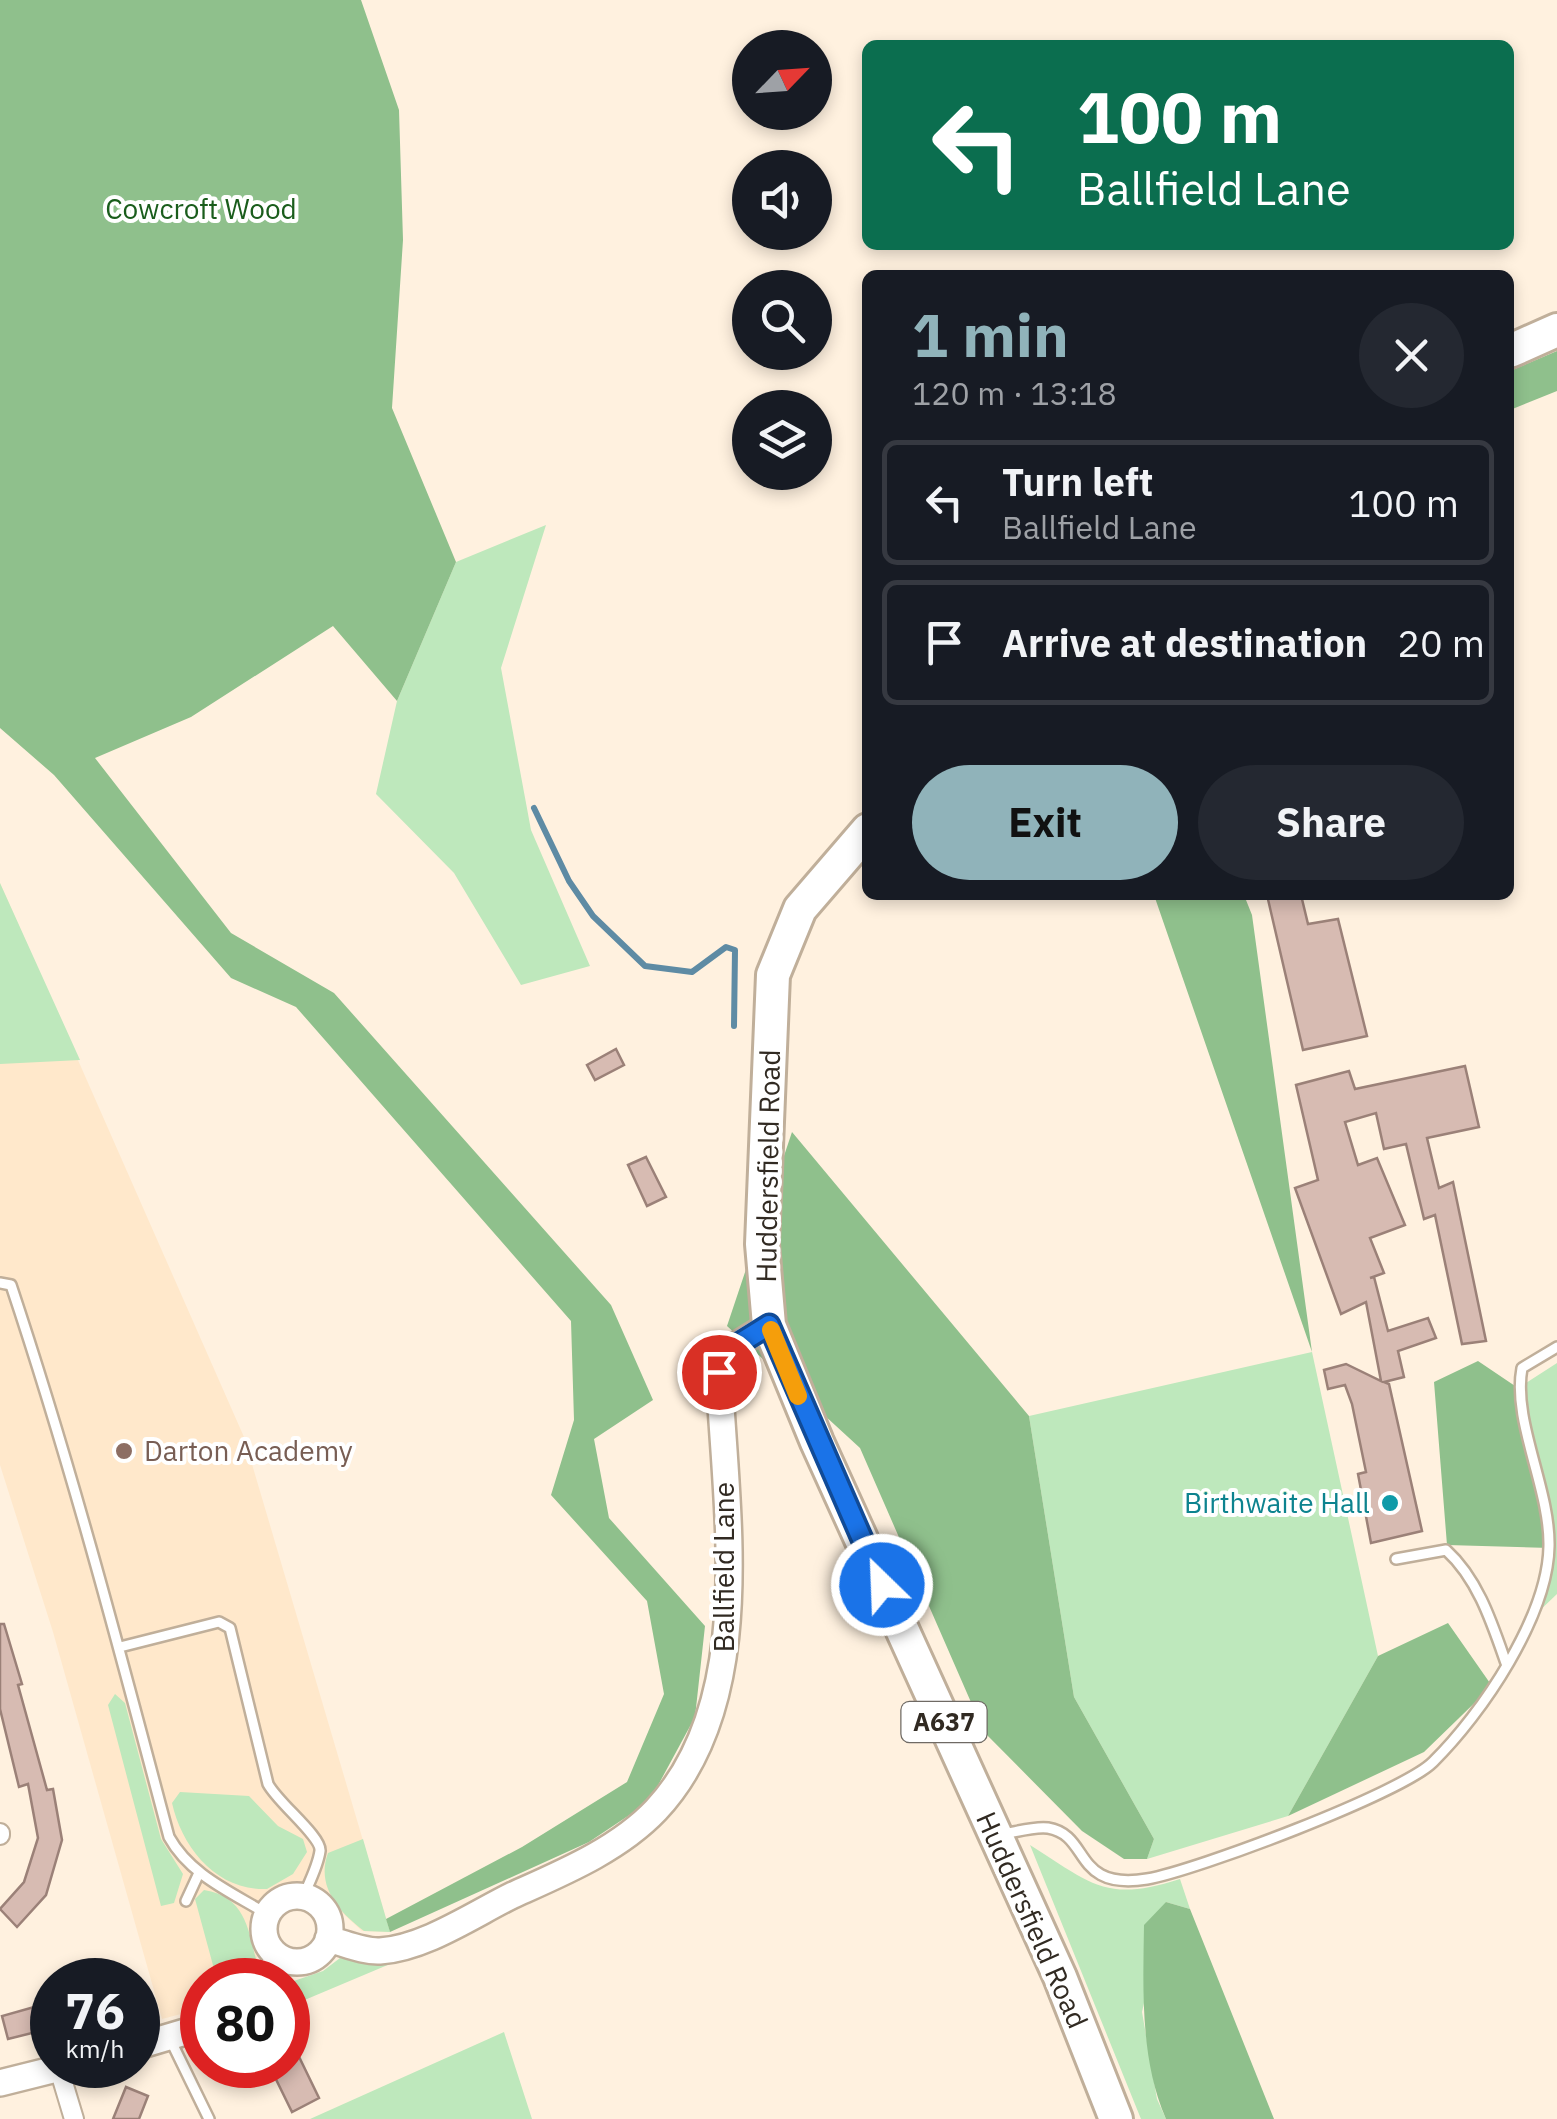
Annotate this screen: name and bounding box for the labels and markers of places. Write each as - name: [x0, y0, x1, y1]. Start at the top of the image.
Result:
- pin: [677, 1330, 762, 1415]
- place label: Darton Academy: [144, 1432, 353, 1469]
- marker: Darton Academy: [113, 1440, 135, 1462]
- place label: Birthwaite Hall: [1184, 1484, 1370, 1521]
- marker: Birthwaite Hall: [1379, 1492, 1401, 1514]

